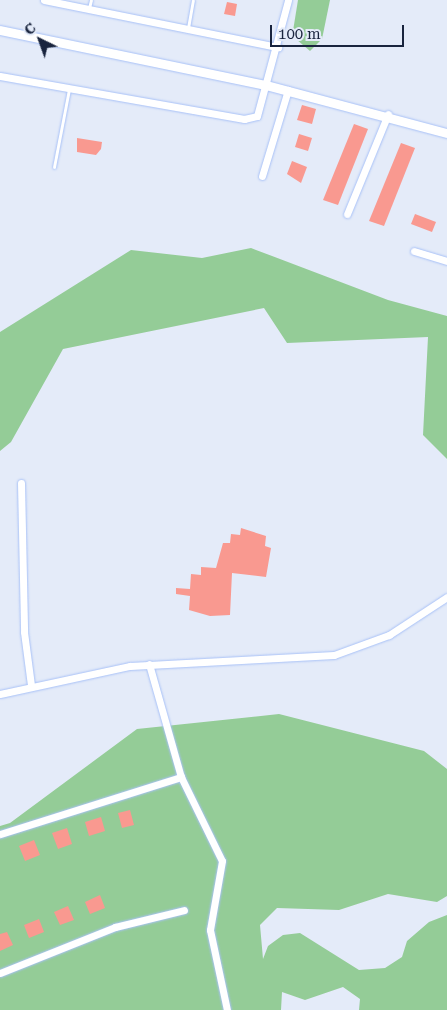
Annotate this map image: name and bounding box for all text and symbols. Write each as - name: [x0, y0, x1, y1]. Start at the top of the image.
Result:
- north arrow: [15, 15, 65, 65]
- scale bar: [272, 15, 406, 47]
- text: С: [21, 20, 39, 38]
- text: 100 m: [278, 25, 321, 43]

